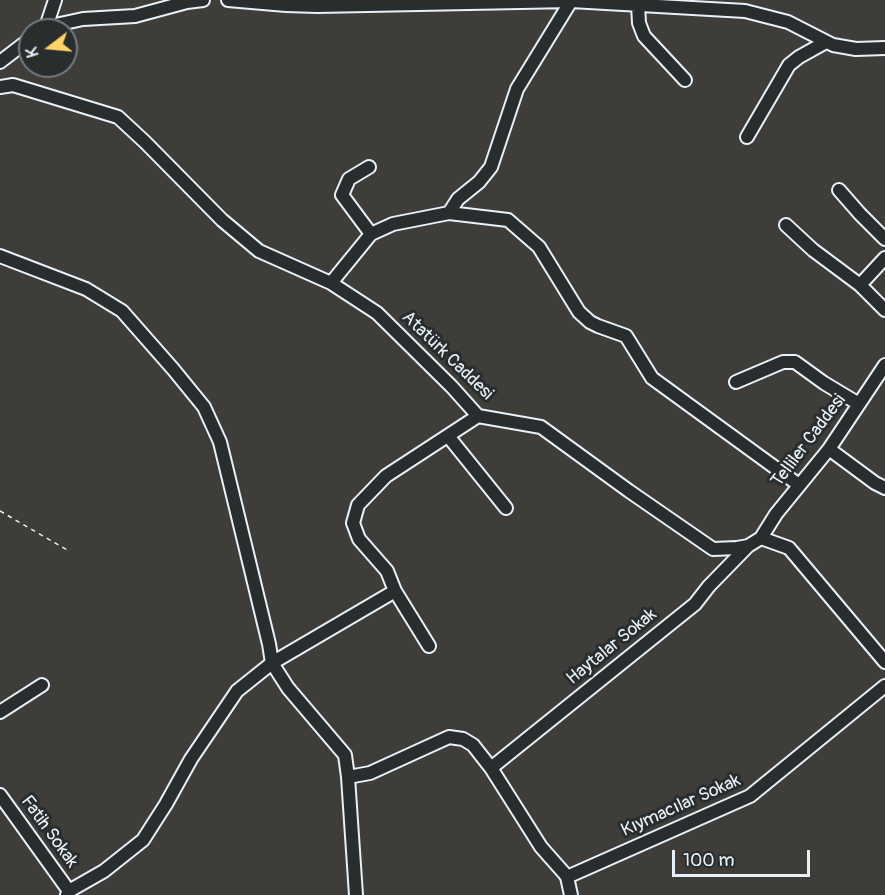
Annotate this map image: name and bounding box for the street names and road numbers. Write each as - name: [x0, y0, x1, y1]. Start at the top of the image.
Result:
- street label: Atatürk Caddesi: [397, 307, 497, 405]
- street label: Telliler Caddesi: [767, 390, 851, 492]
- street label: Haytalar Sokak: [563, 604, 661, 690]
- street label: Kıymacılar Sokak: [618, 770, 744, 842]
- street label: Fatih Sokak: [16, 792, 82, 872]

